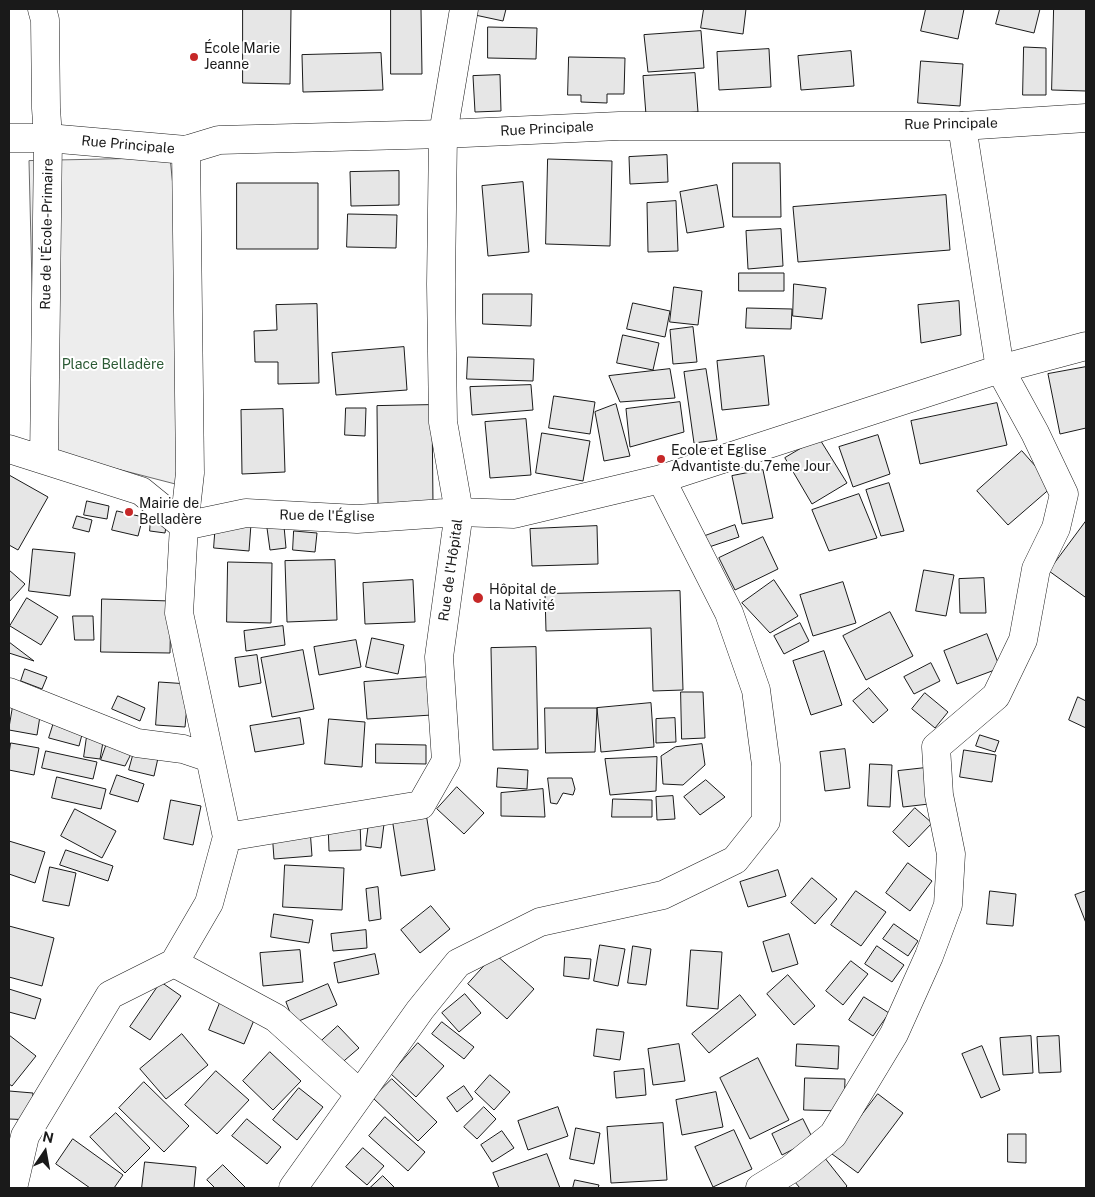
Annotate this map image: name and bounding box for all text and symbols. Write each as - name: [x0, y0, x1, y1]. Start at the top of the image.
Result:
- place label: École Marie Jeanne: [204, 41, 280, 74]
- marker: École Marie Jeanne: [188, 51, 200, 63]
- street label: Rue Principale: [904, 115, 998, 133]
- street label: Rue Principale: [500, 118, 594, 140]
- street label: Rue Principale: [81, 133, 175, 157]
- street label: Rue de l'École-Primaire: [37, 158, 57, 310]
- park label: Place Belladère: [62, 357, 164, 373]
- place label: Ecole et Eglise Advantiste du 7eme Jour: [671, 443, 831, 476]
- marker: Ecole et Eglise Advantiste du 7eme Jour: [655, 453, 667, 465]
- place label: Mairie de Belladère: [139, 496, 202, 528]
- marker: Mairie de Belladère: [123, 506, 135, 518]
- street label: Rue de l'Église: [279, 507, 375, 525]
- street label: Rue de l'Hôpital: [435, 518, 467, 622]
- place label: Hôpital de la Nativité: [489, 582, 556, 614]
- marker: Hôpital de la Nativité: [471, 591, 485, 605]
- north arrow: [20, 1127, 70, 1177]
- text: N: [41, 1128, 55, 1146]

